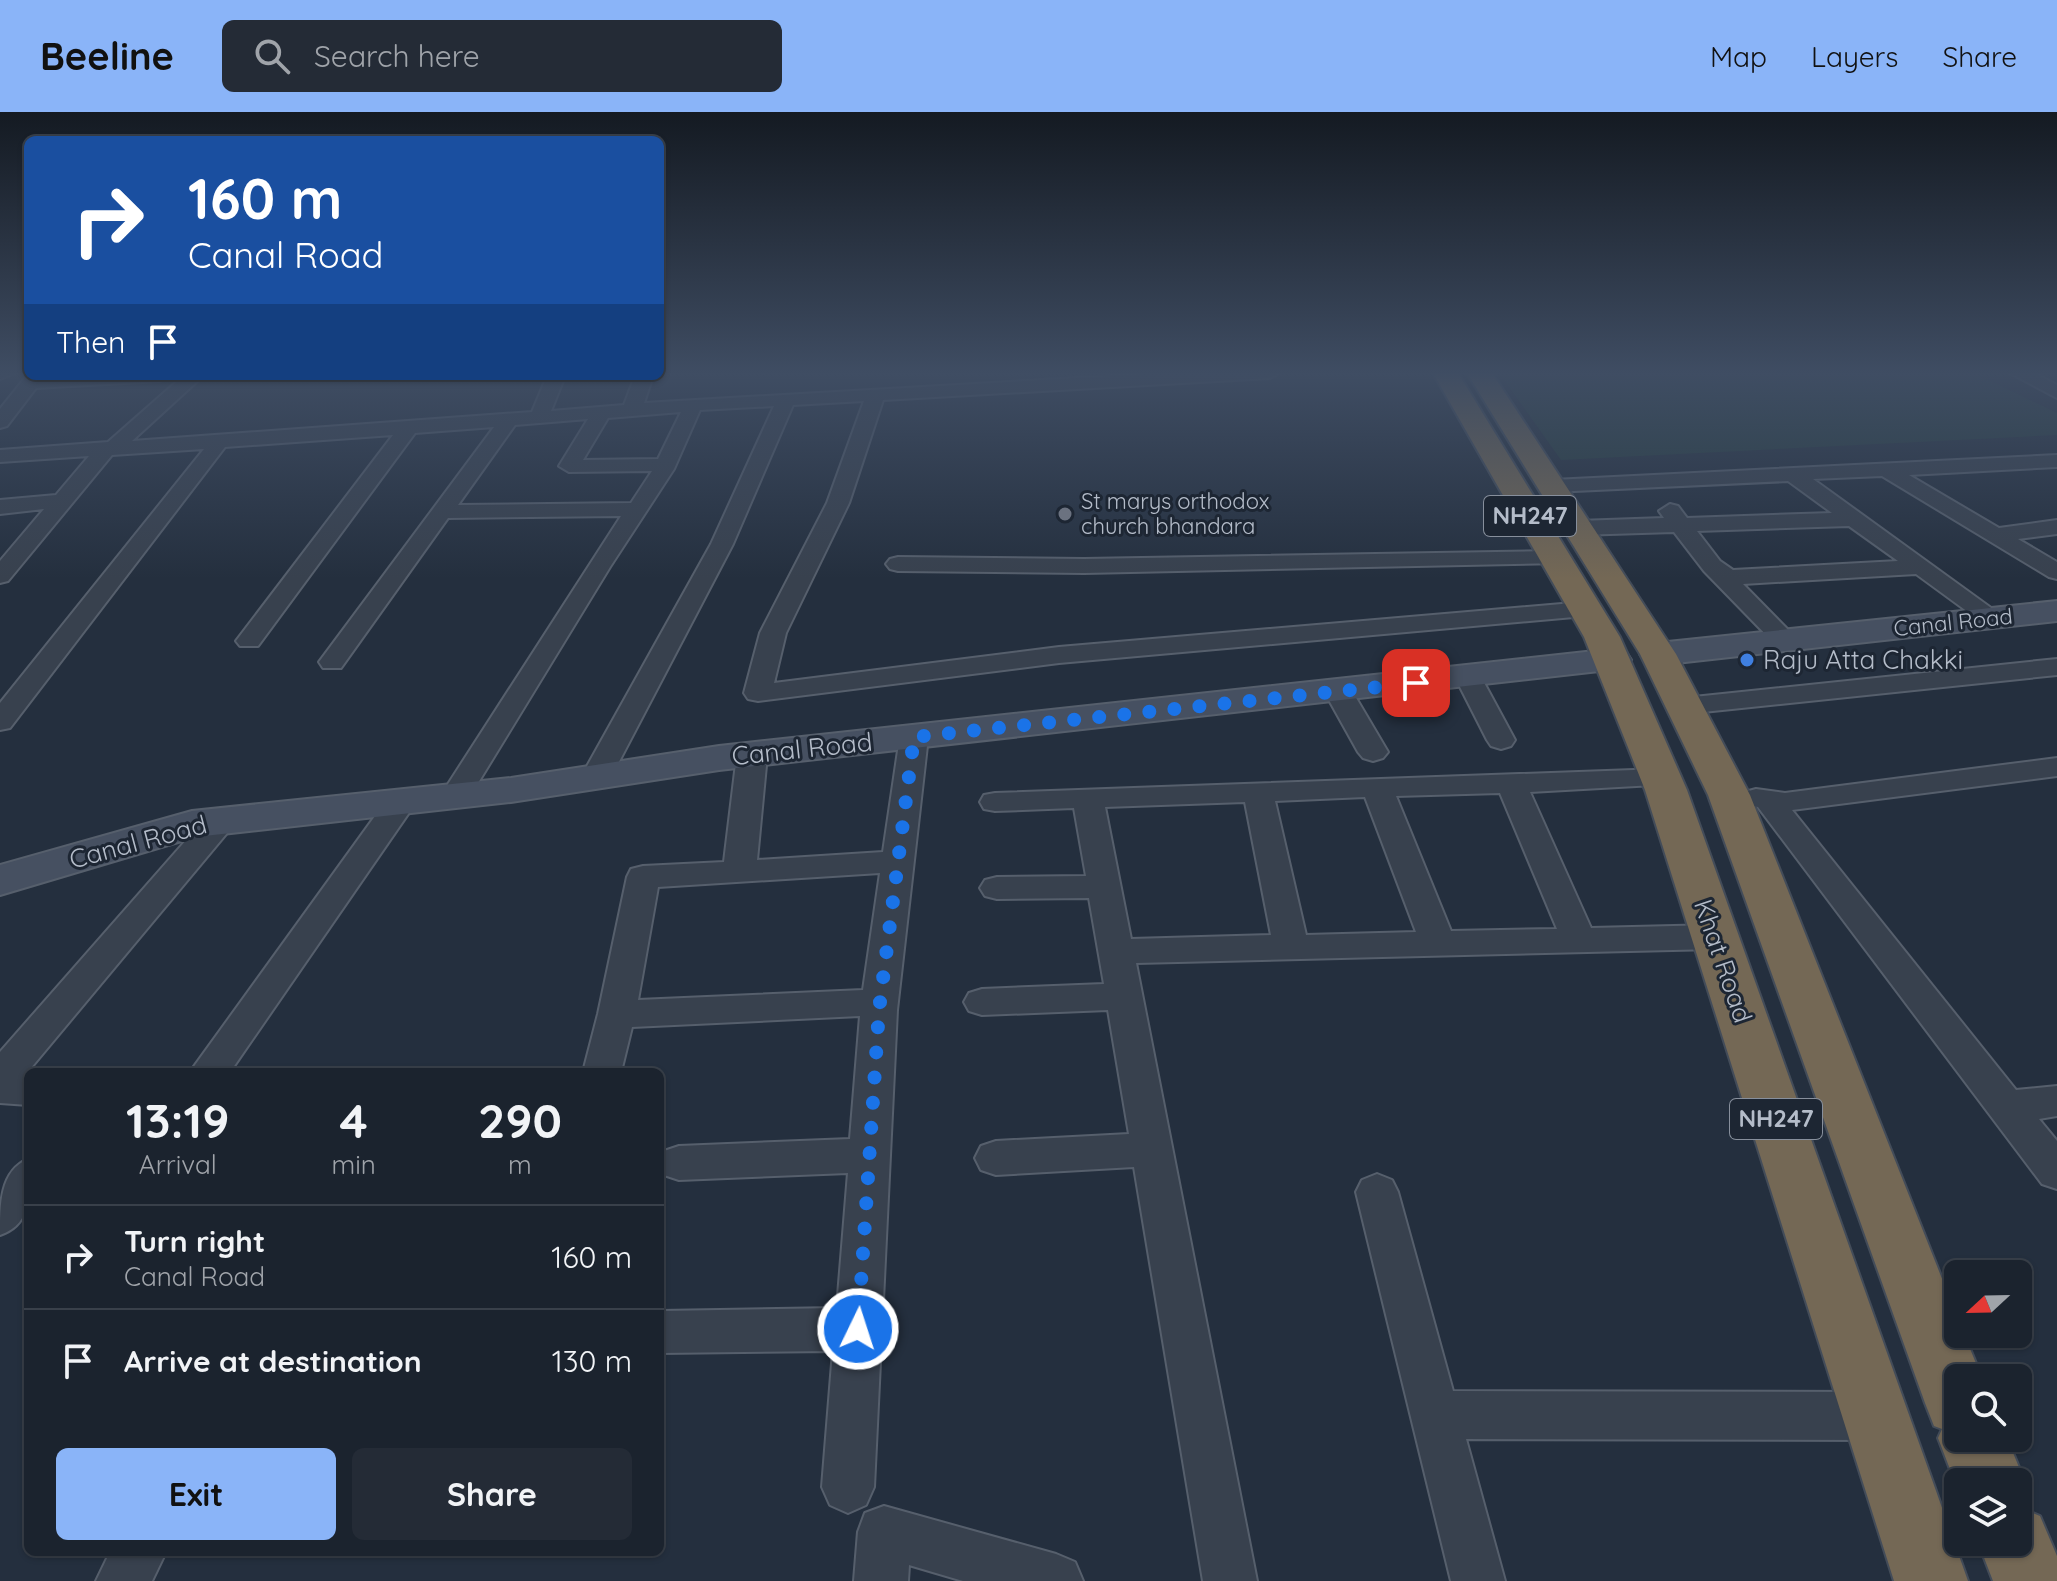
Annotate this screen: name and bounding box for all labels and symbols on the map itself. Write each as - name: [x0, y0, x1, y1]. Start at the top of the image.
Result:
- place label: St marys orthodox church bhandara: [1081, 487, 1269, 540]
- road number: NH247: [1484, 496, 1576, 536]
- marker: St marys orthodox church bhandara: [1056, 505, 1074, 523]
- street label: Canal Road: [1892, 602, 2014, 642]
- place label: Raju Atta Chakki: [1763, 643, 1963, 676]
- pin: [1382, 649, 1450, 717]
- marker: Raju Atta Chakki: [1738, 651, 1756, 669]
- street label: Canal Road: [730, 725, 874, 772]
- street label: Canal Road: [65, 807, 210, 876]
- street label: Khat Road: [1687, 895, 1760, 1027]
- road number: NH247: [1730, 1099, 1822, 1139]
- north arrow: [1944, 1260, 2032, 1348]
- position arrow: [816, 1287, 900, 1371]

